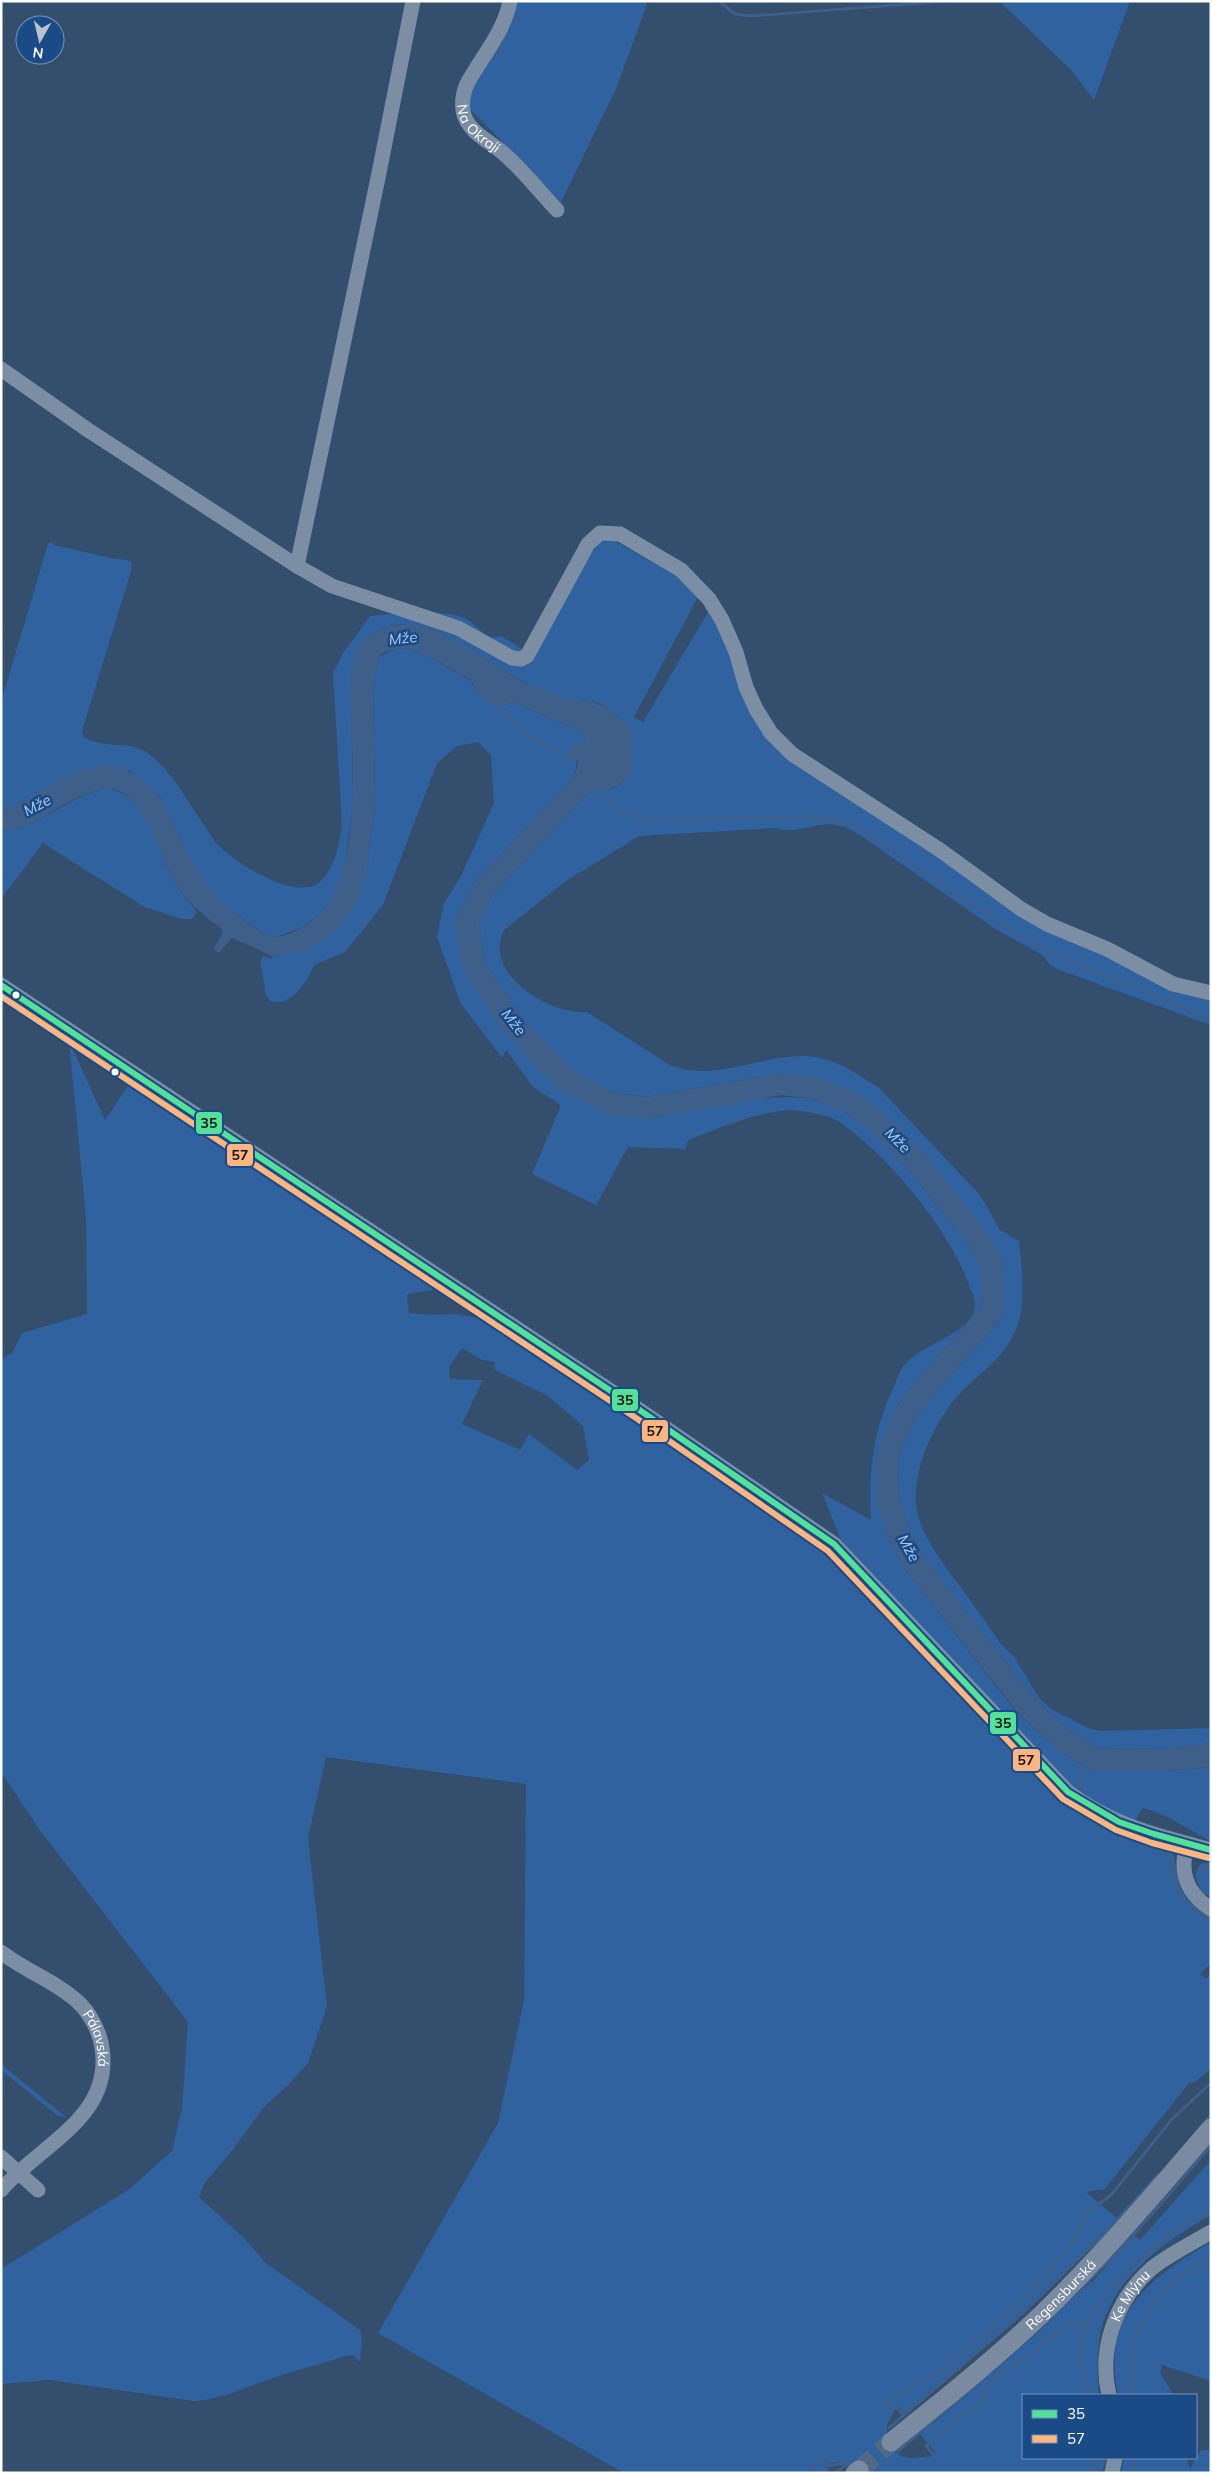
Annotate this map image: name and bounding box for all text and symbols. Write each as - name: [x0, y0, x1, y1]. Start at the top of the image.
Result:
- north arrow: [15, 15, 65, 65]
- text: N: [32, 43, 45, 63]
- street label: Na Okraji: [453, 103, 504, 157]
- water label: Mže: [388, 627, 418, 649]
- water label: Mže: [20, 790, 54, 820]
- unlabelled marker: [11, 990, 21, 1000]
- water label: Mže: [498, 1005, 530, 1039]
- unlabelled marker: [110, 1067, 120, 1077]
- line badge: 35: [195, 1111, 223, 1135]
- text: 35: [201, 1114, 217, 1132]
- water label: Mže: [881, 1123, 915, 1157]
- line badge: 57: [226, 1143, 254, 1167]
- text: 57: [232, 1146, 248, 1164]
- line badge: 35: [611, 1388, 639, 1412]
- text: 35: [617, 1391, 633, 1409]
- line badge: 57: [641, 1419, 669, 1443]
- text: 57: [647, 1422, 663, 1440]
- water label: Mže: [894, 1531, 924, 1565]
- line badge: 35: [989, 1711, 1017, 1735]
- text: 35: [995, 1714, 1011, 1732]
- line badge: 57: [1012, 1748, 1041, 1772]
- text: 57: [1018, 1751, 1034, 1769]
- street label: Pálavská: [79, 2006, 112, 2067]
- street label: Regensburská: [1022, 2256, 1100, 2334]
- street label: Ke Mlýnu: [1106, 2266, 1154, 2324]
- legend: [1022, 2394, 1197, 2459]
- text: 35: [1067, 2404, 1085, 2423]
- text: 57: [1067, 2429, 1085, 2448]

